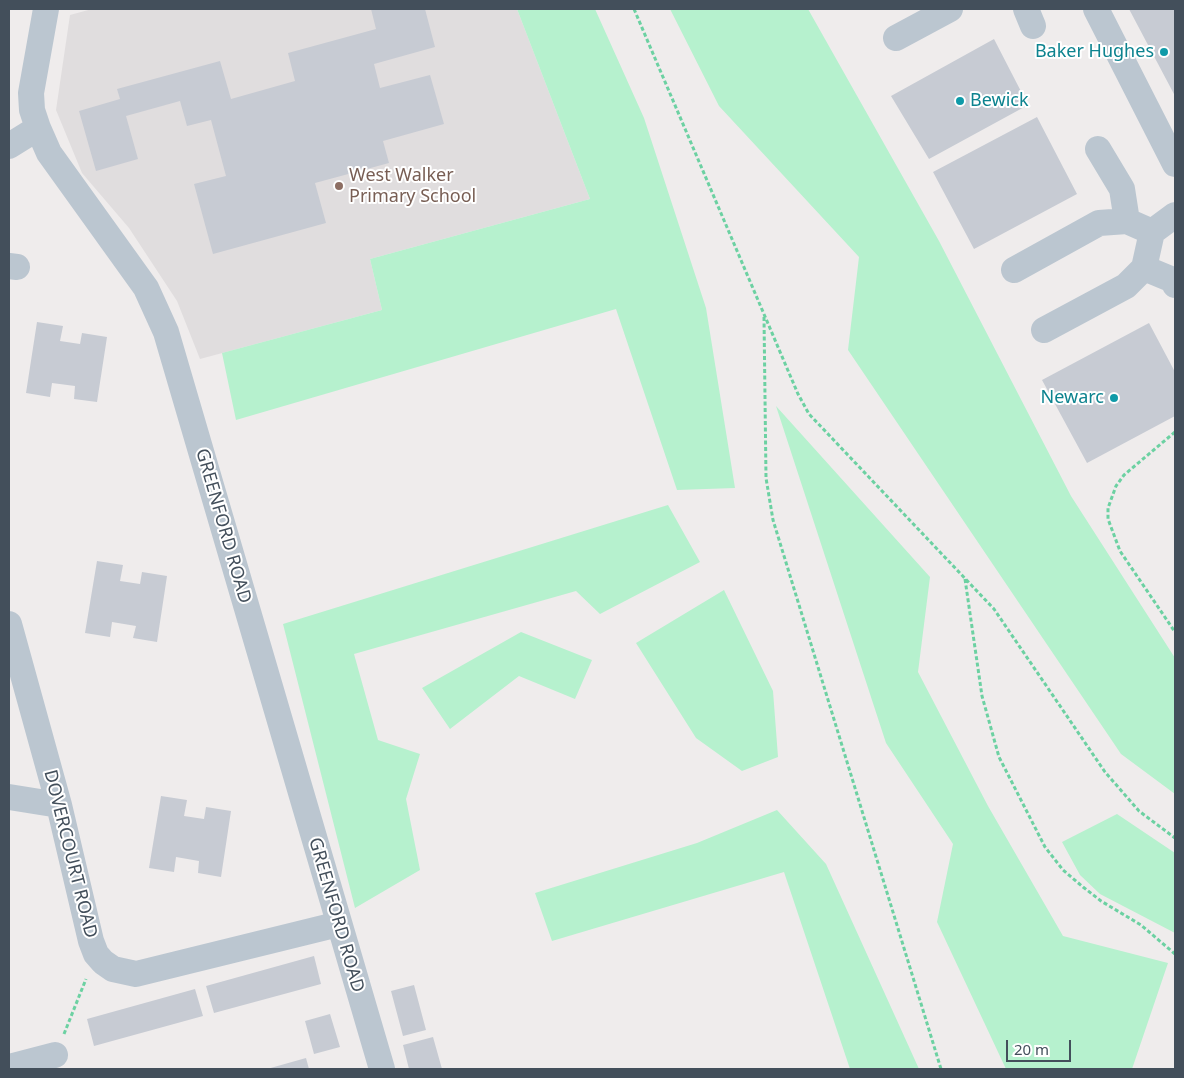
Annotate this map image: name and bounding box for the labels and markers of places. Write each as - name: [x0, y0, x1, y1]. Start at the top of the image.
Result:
- place label: Baker Hughes: [1035, 41, 1154, 63]
- marker: Baker Hughes: [1158, 46, 1170, 58]
- place label: Bewick: [970, 90, 1029, 112]
- marker: Bewick: [954, 95, 966, 107]
- place label: West Walker Primary School: [349, 165, 476, 208]
- marker: West Walker Primary School: [333, 180, 345, 192]
- place label: Newarc: [1041, 387, 1104, 409]
- marker: Newarc: [1108, 392, 1120, 404]

